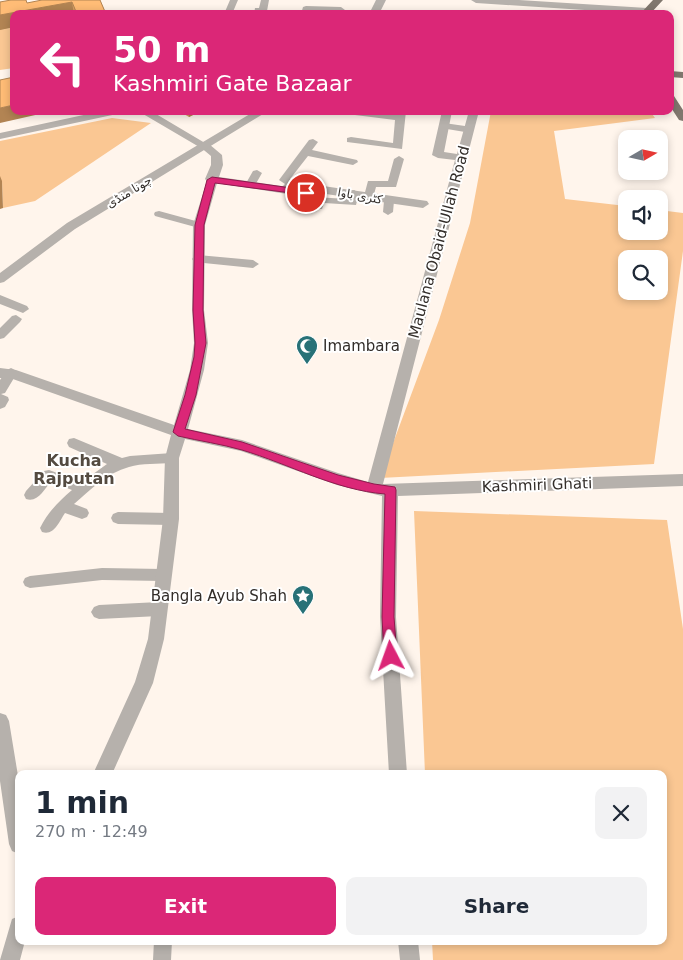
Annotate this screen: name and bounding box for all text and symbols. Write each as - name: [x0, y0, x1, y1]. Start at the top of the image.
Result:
- icon: left: [30, 30, 95, 95]
- text: 50 m: [113, 30, 210, 70]
- text: Kashmiri Gate Bazaar: [113, 71, 351, 96]
- north arrow: [618, 130, 668, 180]
- map controls: [618, 130, 668, 300]
- street label: Maulana Obaid-Ullah Road: [405, 144, 473, 340]
- pin: [285, 172, 327, 214]
- street label: چونا منڈی: [104, 173, 155, 212]
- icon: arrive: [292, 179, 320, 207]
- street label: کٹری باوا: [336, 185, 384, 208]
- button: sound: [618, 190, 668, 240]
- button: search: [618, 250, 668, 300]
- mosque icon: Imambara: [295, 334, 319, 365]
- place label: Imambara: [323, 337, 400, 355]
- district label: Kucha Rajputan: [33, 451, 115, 488]
- street label: Kashmiri Ghati: [482, 474, 592, 496]
- place icon: Bangla Ayub Shah: [291, 584, 315, 615]
- place label: Bangla Ayub Shah: [151, 587, 287, 605]
- position arrow: [364, 629, 416, 681]
- text: 1 min: [35, 785, 129, 820]
- button: close: [595, 787, 647, 839]
- text: 270 m · 12:49: [35, 822, 148, 841]
- button: Exit: [35, 877, 336, 935]
- button: Share: [346, 877, 647, 935]

